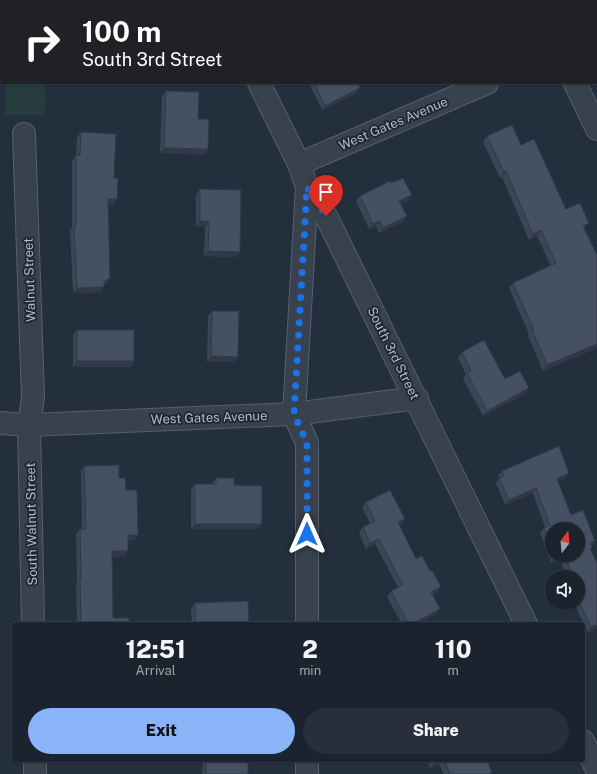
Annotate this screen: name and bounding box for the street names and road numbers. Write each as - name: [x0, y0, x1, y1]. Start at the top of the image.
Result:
- street label: West Gates Avenue: [337, 94, 450, 153]
- street label: Walnut Street: [21, 238, 38, 322]
- street label: South 3rd Street: [365, 304, 423, 402]
- street label: West Gates Avenue: [150, 408, 268, 427]
- street label: South Walnut Street: [23, 462, 40, 586]

